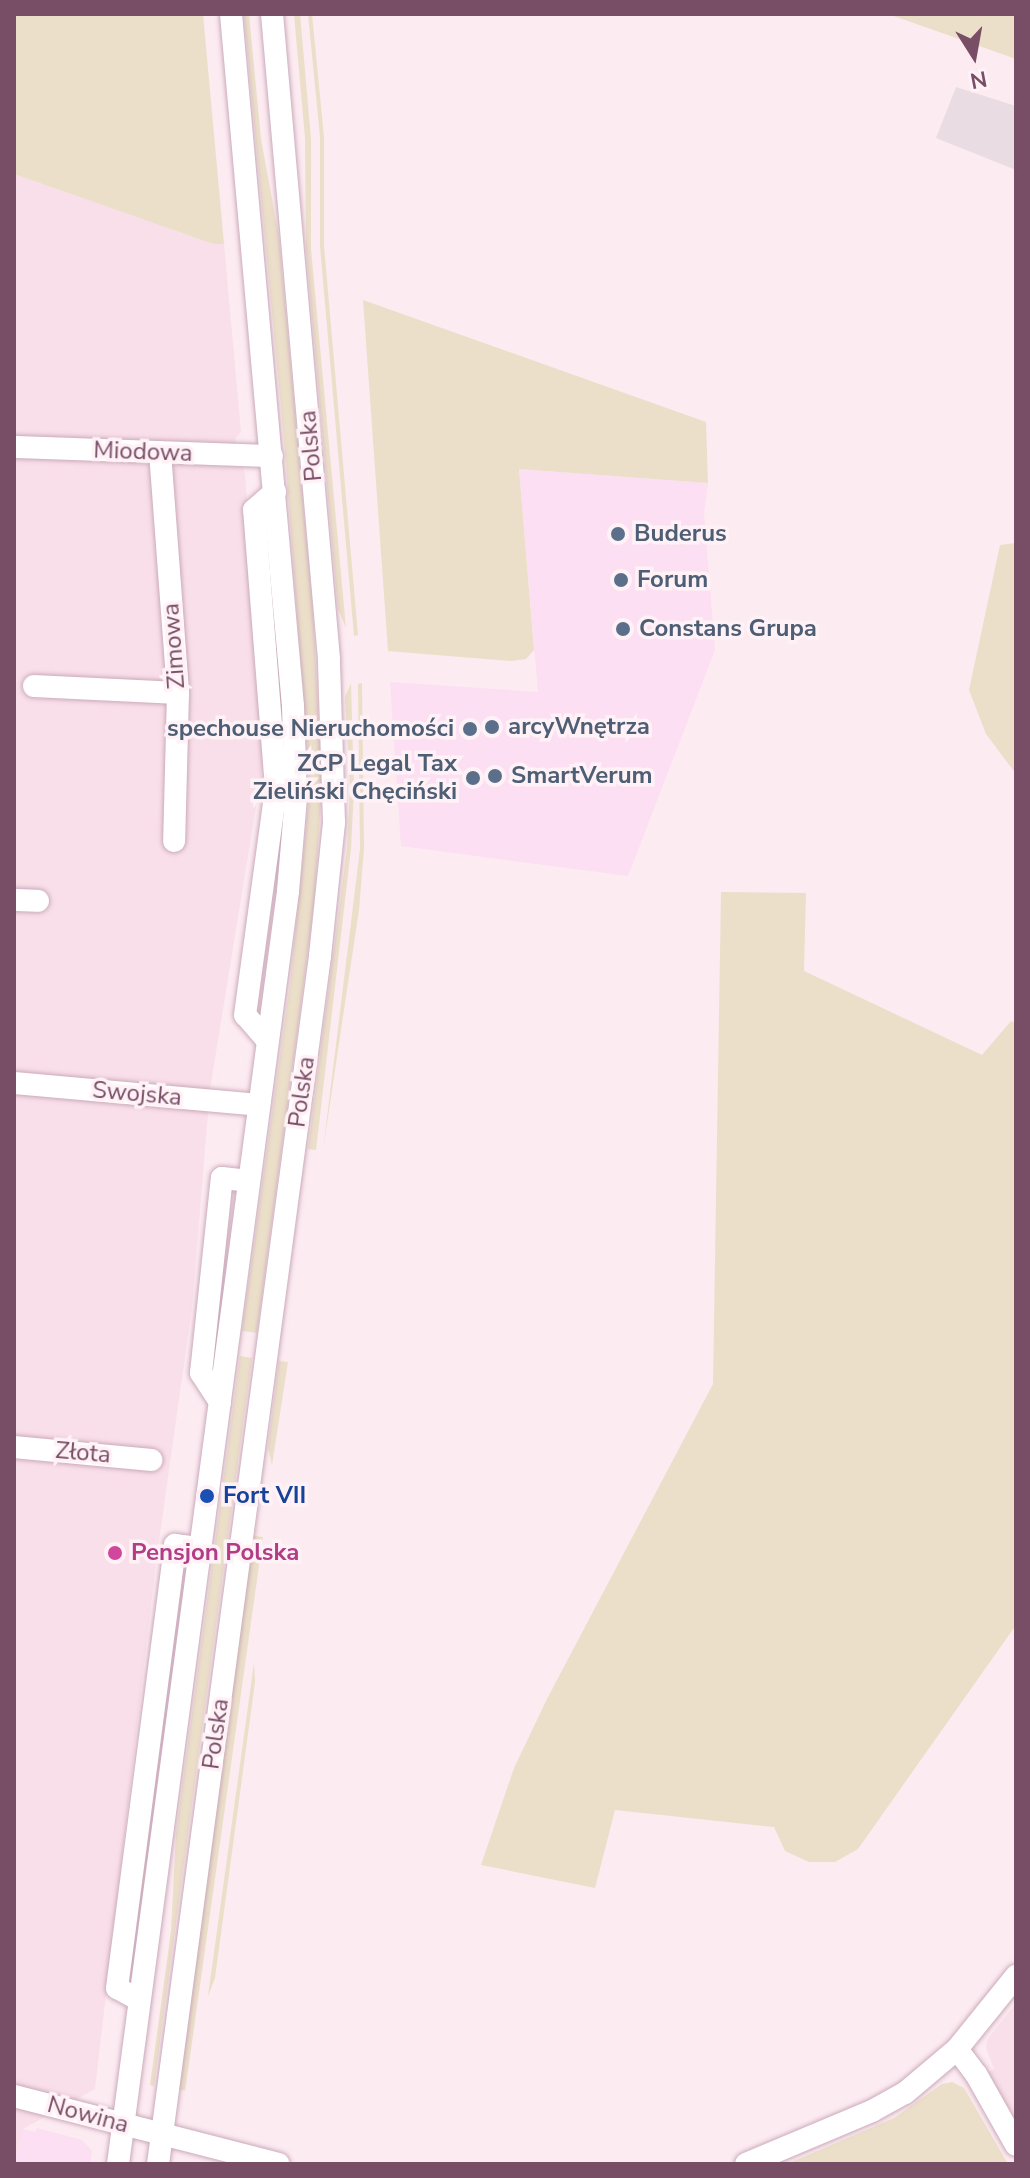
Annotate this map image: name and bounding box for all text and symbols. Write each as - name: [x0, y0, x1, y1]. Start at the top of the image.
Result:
- north arrow: [934, 16, 1014, 96]
- text: N: [968, 63, 990, 96]
- street label: Polska: [294, 409, 328, 483]
- street label: Miodowa: [93, 436, 193, 468]
- place label: Buderus: [634, 520, 727, 548]
- marker: Buderus: [609, 525, 627, 543]
- place label: Forum: [637, 566, 708, 594]
- marker: Forum: [612, 571, 630, 589]
- street label: Zimowa: [157, 602, 191, 690]
- place label: Constans Grupa: [639, 615, 817, 643]
- marker: Constans Grupa: [614, 620, 632, 638]
- place label: arcyWnętrza: [508, 713, 650, 741]
- place label: spechouse Nieruchomości: [167, 715, 454, 743]
- marker: arcyWnętrza: [483, 718, 501, 736]
- marker: spechouse Nieruchomości: [461, 720, 479, 738]
- place label: ZCP Legal Tax Zieliński Chęciński: [253, 750, 457, 806]
- place label: SmartVerum: [511, 762, 653, 790]
- marker: SmartVerum: [486, 767, 504, 785]
- marker: ZCP Legal Tax Zieliński Chęciński: [464, 769, 482, 787]
- street label: Polska: [283, 1055, 321, 1129]
- street label: Swojska: [91, 1076, 183, 1112]
- street label: Złota: [54, 1436, 112, 1470]
- place label: Fort VII: [223, 1482, 306, 1510]
- marker: Fort VII: [198, 1487, 216, 1505]
- place label: Pensjon Polska: [131, 1539, 299, 1567]
- marker: Pensjon Polska: [106, 1544, 124, 1562]
- street label: Polska: [197, 1697, 235, 1771]
- street label: Nowina: [44, 2090, 132, 2140]

